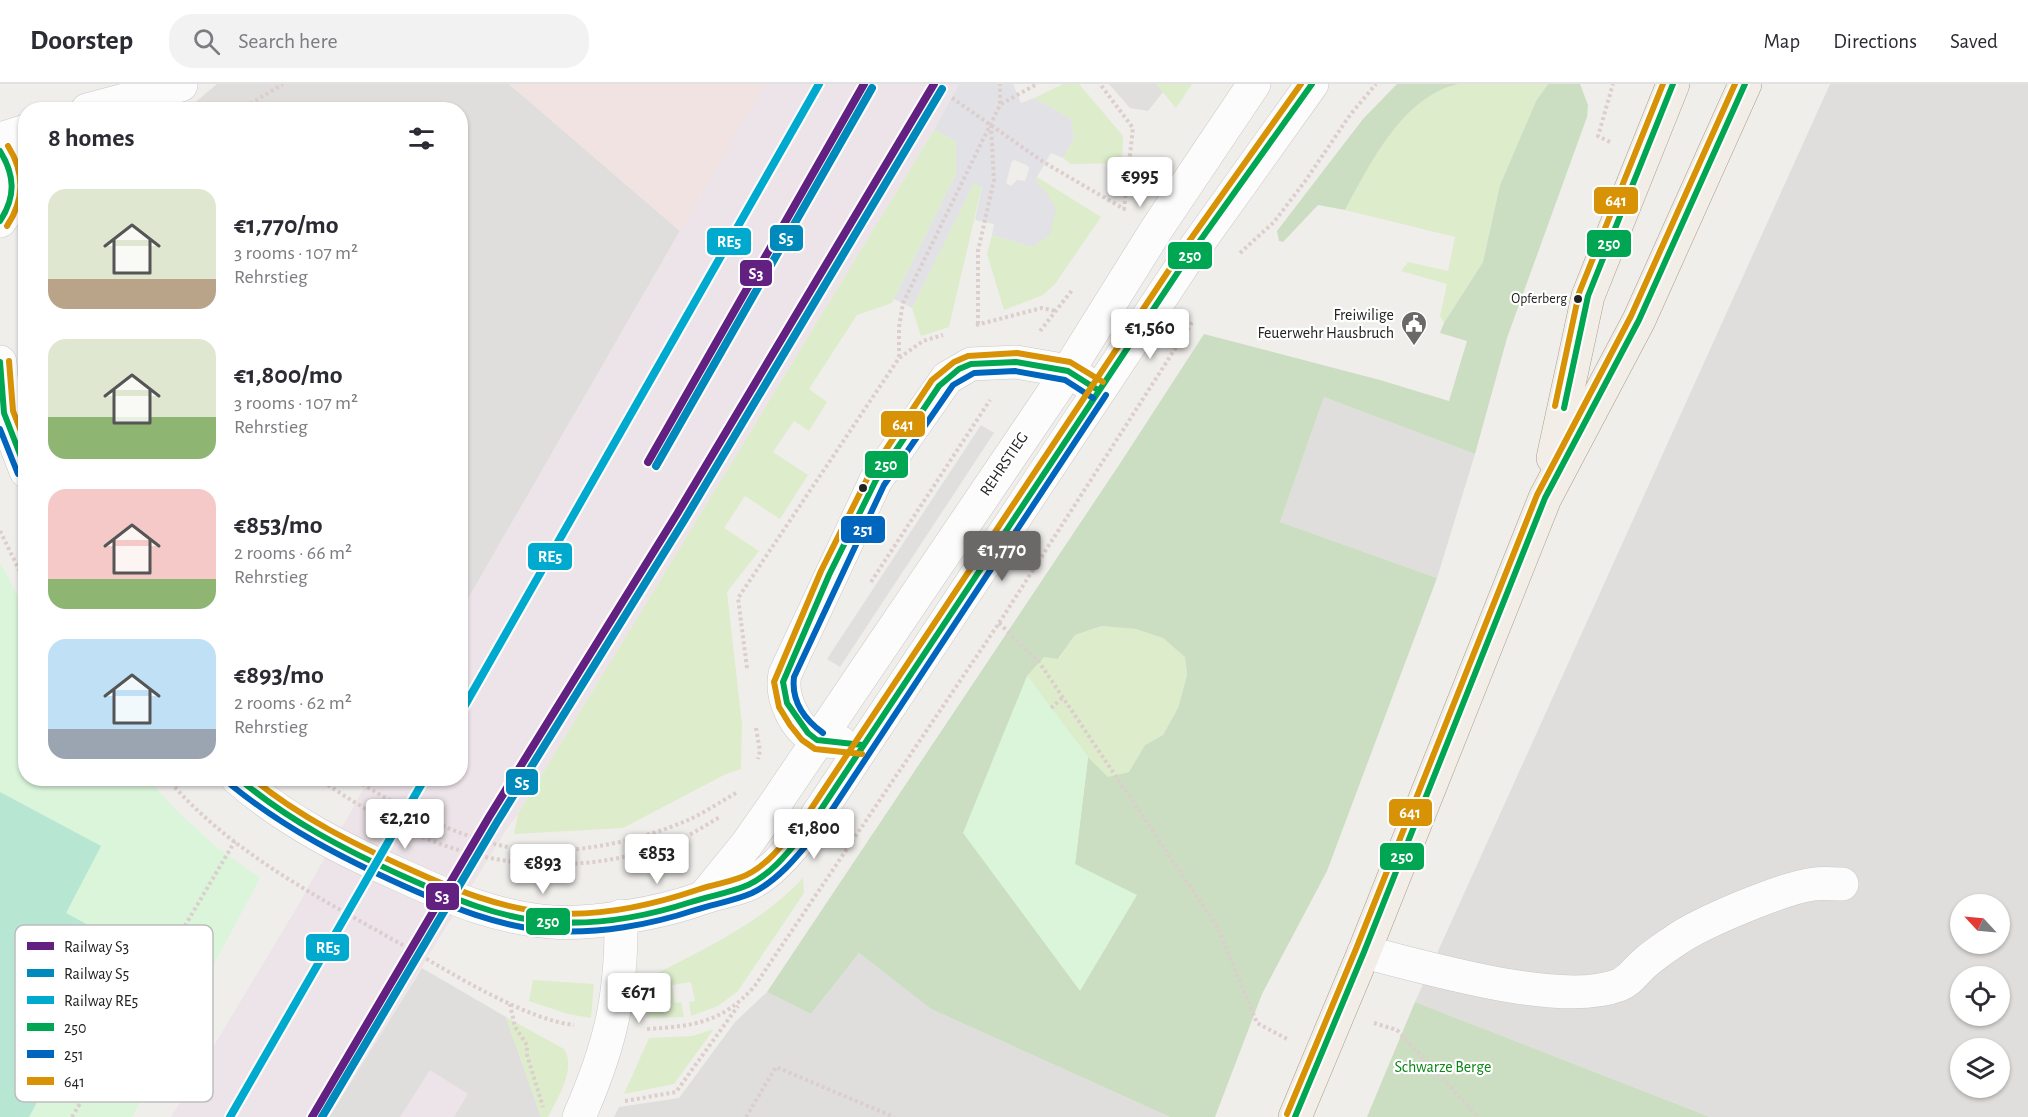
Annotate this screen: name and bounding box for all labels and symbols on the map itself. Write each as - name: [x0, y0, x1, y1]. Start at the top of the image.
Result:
- pin: €995: [1104, 157, 1176, 208]
- line badge: 641: [1593, 186, 1639, 215]
- text: 641: [1605, 193, 1627, 209]
- line badge: S5: [769, 224, 804, 252]
- line badge: RE5: [706, 227, 752, 256]
- line badge: 250: [1586, 229, 1632, 258]
- text: S5: [779, 231, 794, 247]
- text: RE5: [717, 234, 741, 250]
- text: 250: [1598, 236, 1620, 252]
- line badge: 250: [1167, 241, 1213, 270]
- text: 250: [1179, 248, 1201, 264]
- line badge: S3: [739, 259, 773, 287]
- text: S3: [749, 266, 764, 282]
- place label: Opferberg: [1511, 292, 1567, 306]
- marker: Opferberg: [1572, 293, 1584, 305]
- place label: Freiwilige Feuerwehr Hausbruch: [1258, 307, 1394, 341]
- pin: €1,560: [1101, 309, 1199, 360]
- public building icon: Freiwilige Feuerwehr Hausbruch: [1399, 309, 1429, 347]
- line badge: 641: [880, 410, 926, 438]
- text: 641: [892, 417, 914, 433]
- street label: REHRSTIEG: [977, 429, 1031, 499]
- line badge: 250: [864, 450, 909, 479]
- text: 250: [875, 457, 897, 473]
- unlabelled marker: [857, 482, 869, 494]
- line badge: 251: [840, 515, 886, 544]
- text: 251: [853, 522, 873, 538]
- pin: €1,770: [953, 531, 1051, 582]
- line badge: RE5: [527, 542, 573, 571]
- text: RE5: [538, 549, 562, 565]
- line badge: S5: [505, 768, 539, 796]
- text: S5: [515, 775, 530, 791]
- line badge: 641: [1388, 798, 1433, 827]
- pin: €2,210: [356, 799, 454, 850]
- text: 641: [1399, 805, 1421, 821]
- pin: €1,800: [765, 809, 863, 860]
- pin: €853: [621, 834, 693, 885]
- line badge: 250: [1379, 842, 1425, 871]
- pin: €893: [507, 844, 579, 895]
- text: 250: [1391, 849, 1413, 865]
- line badge: S3: [425, 882, 460, 911]
- text: S3: [435, 889, 450, 905]
- north arrow: [1950, 894, 2010, 954]
- line badge: 250: [525, 907, 571, 936]
- text: 250: [537, 914, 559, 930]
- legend: [15, 925, 213, 1102]
- line badge: RE5: [305, 933, 350, 962]
- text: Railway S3: [64, 939, 129, 956]
- text: RE5: [316, 940, 340, 956]
- text: Railway S5: [64, 966, 129, 983]
- pin: €671: [603, 973, 675, 1024]
- text: Railway RE5: [64, 993, 138, 1010]
- text: 250: [64, 1020, 86, 1036]
- text: 251: [64, 1047, 83, 1063]
- park label: Schwarze Berge: [1395, 1059, 1491, 1075]
- text: 641: [64, 1074, 85, 1090]

